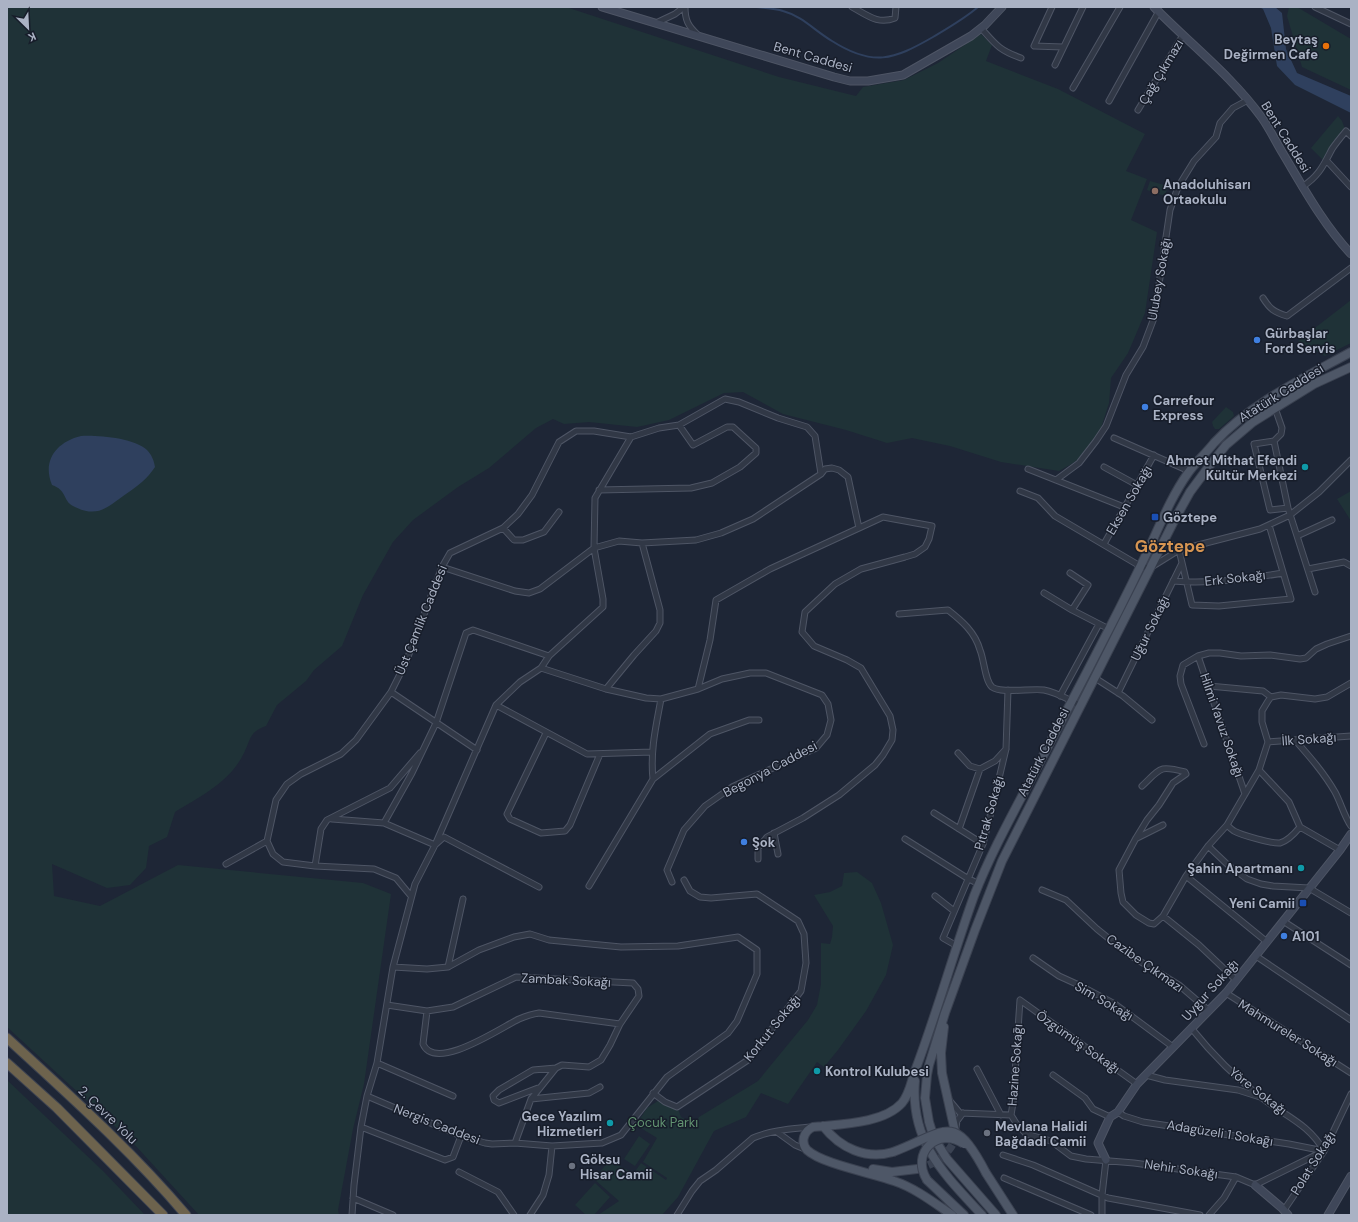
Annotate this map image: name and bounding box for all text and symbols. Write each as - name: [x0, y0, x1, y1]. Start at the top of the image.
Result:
- north arrow: [8, 8, 48, 48]
- text: K: [26, 29, 38, 45]
- place label: Beytaş Değirmen Cafe: [1224, 31, 1318, 63]
- street label: Çağ Çıkmazı: [1135, 36, 1187, 108]
- street label: Bent Caddesi: [772, 38, 854, 76]
- marker: Beytaş Değirmen Cafe: [1321, 41, 1331, 51]
- street label: Bent Caddesi: [1257, 98, 1315, 176]
- place label: Anadoluhisarı Ortaokulu: [1163, 176, 1251, 208]
- marker: Anadoluhisarı Ortaokulu: [1150, 186, 1160, 196]
- street label: Ulubey Sokağı: [1143, 236, 1175, 322]
- place label: Gürbaşlar Ford Servis: [1265, 325, 1336, 357]
- marker: Gürbaşlar Ford Servis: [1252, 335, 1262, 345]
- street label: Atatürk Caddesi: [1235, 360, 1327, 426]
- place label: Carrefour Express: [1153, 392, 1215, 424]
- marker: Carrefour Express: [1140, 402, 1150, 412]
- place label: Ahmet Mithat Efendi Kültür Merkezi: [1166, 452, 1297, 484]
- street label: Eksen Sokağı: [1102, 462, 1156, 538]
- marker: Ahmet Mithat Efendi Kültür Merkezi: [1300, 462, 1310, 472]
- place label: Göztepe: [1163, 509, 1217, 526]
- marker: Göztepe: [1150, 512, 1160, 522]
- district label: Göztepe: [1135, 535, 1205, 557]
- street label: Üst Çamlik Caddesi: [391, 563, 451, 677]
- street label: Erk Sokağı: [1204, 566, 1266, 590]
- street label: Uğur Sokağı: [1127, 593, 1173, 663]
- street label: Hilmi Yavuz Sokağı: [1196, 671, 1248, 779]
- street label: Atatürk Caddesi: [1013, 705, 1073, 799]
- street label: İlk Sokağı: [1281, 729, 1337, 749]
- street label: Begonya Caddesi: [720, 737, 820, 801]
- street label: Pıtrak Sokağı: [970, 774, 1008, 852]
- place label: Şok: [752, 834, 776, 851]
- marker: Şok: [739, 837, 749, 847]
- place label: Şahin Apartmanı: [1187, 860, 1293, 877]
- marker: Şahin Apartmanı: [1296, 863, 1306, 873]
- place label: Yeni Camii: [1229, 895, 1295, 912]
- marker: Yeni Camii: [1298, 898, 1308, 908]
- place label: A101: [1292, 928, 1319, 945]
- street label: Cazibe Çıkmazı: [1103, 930, 1187, 996]
- marker: A101: [1279, 931, 1289, 941]
- street label: Uygur Sokağı: [1178, 956, 1242, 1024]
- street label: Zambak Sokağı: [521, 969, 611, 991]
- street label: Sim Sokağı: [1072, 977, 1136, 1025]
- street label: Korkut Sokağı: [740, 991, 804, 1065]
- street label: Mahmureler Sokağı: [1235, 996, 1341, 1070]
- street label: Özgümüş Sokağı: [1033, 1007, 1123, 1077]
- street label: Hazine Sokaḡı: [1004, 1023, 1026, 1107]
- place label: Kontrol Kulubesi: [825, 1063, 929, 1080]
- street label: Yöre Sokağı: [1226, 1063, 1290, 1119]
- marker: Kontrol Kulubesi: [812, 1066, 822, 1076]
- street label: 2. Çevre Yolu: [75, 1082, 141, 1148]
- street label: Nergis Caddesi: [391, 1100, 483, 1148]
- place label: Gece Yazılım Hizmetleri: [521, 1108, 602, 1140]
- park label: Çocuk Parkı: [628, 1114, 698, 1131]
- street label: Adagüzeli 1 Sokaḡı: [1166, 1116, 1274, 1150]
- marker: Gece Yazılım Hizmetleri: [605, 1118, 615, 1128]
- place label: Mevlana Halidi Bağdadi Camii: [995, 1118, 1087, 1150]
- marker: Mevlana Halidi Bağdadi Camii: [982, 1128, 992, 1138]
- street label: Polat Sokağı: [1287, 1128, 1339, 1198]
- place label: Göksu Hisar Camii: [580, 1151, 652, 1183]
- street label: Nehir Sokağı: [1143, 1155, 1219, 1183]
- marker: Göksu Hisar Camii: [567, 1161, 577, 1171]

